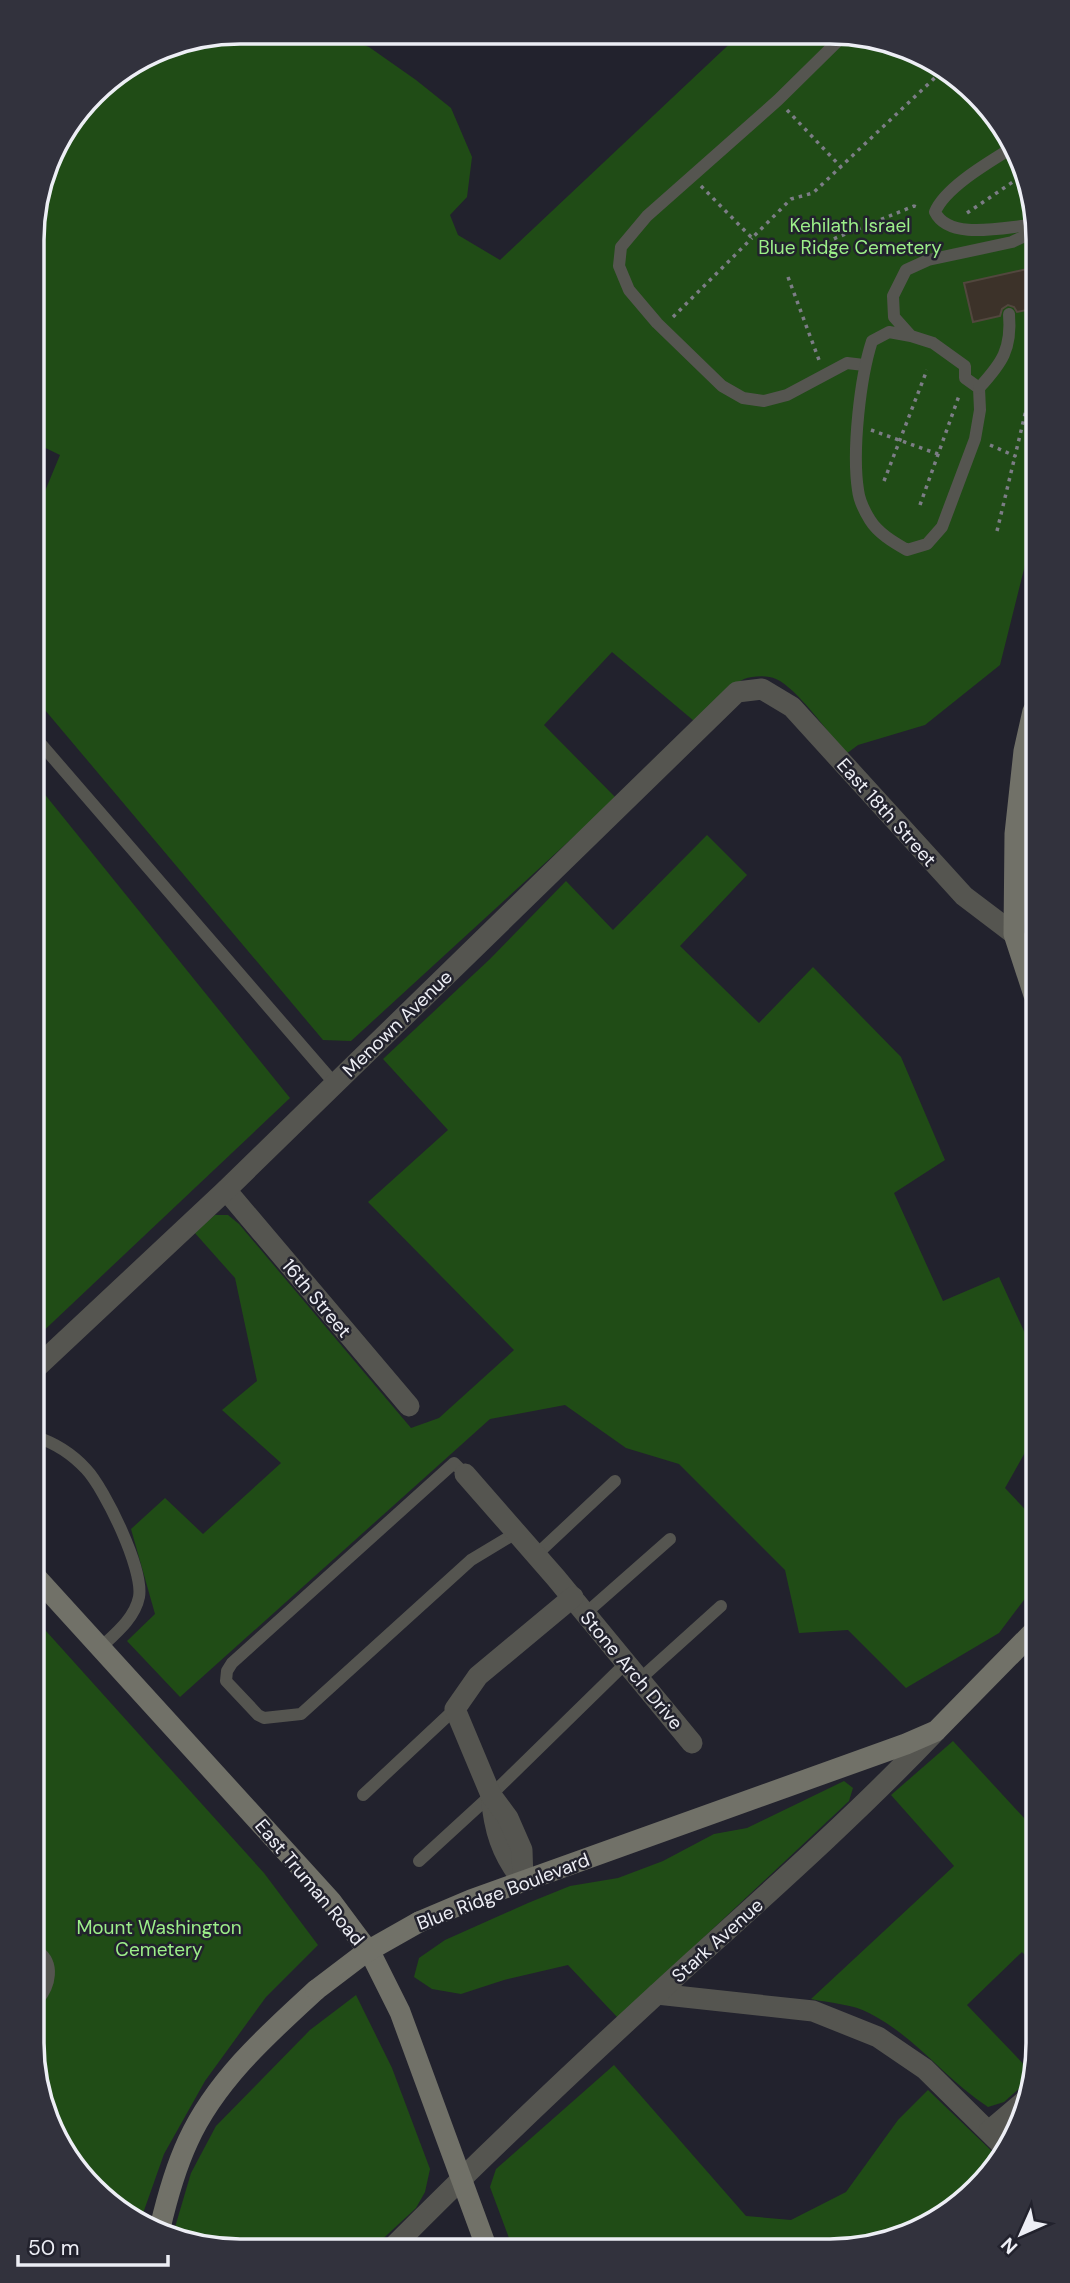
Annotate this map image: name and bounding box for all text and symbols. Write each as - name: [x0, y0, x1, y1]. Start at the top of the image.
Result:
- park label: Kehilath Israel Blue Ridge Cemetery: [758, 213, 942, 260]
- street label: East 18th Street: [831, 753, 942, 872]
- street label: Menown Avenue: [337, 964, 458, 1082]
- street label: 16th Street: [276, 1254, 357, 1343]
- street label: Stone Arch Drive: [575, 1606, 689, 1735]
- street label: East Truman Road: [249, 1814, 370, 1951]
- street label: Blue Ridge Boulevard: [413, 1847, 593, 1936]
- street label: Stark Avenue: [666, 1893, 768, 1988]
- park label: Mount Washington Cemetery: [76, 1915, 242, 1962]
- north arrow: [986, 2199, 1056, 2269]
- scale bar: [18, 2224, 168, 2268]
- text: N: [996, 2232, 1023, 2259]
- text: 50 m: [28, 2234, 79, 2262]

